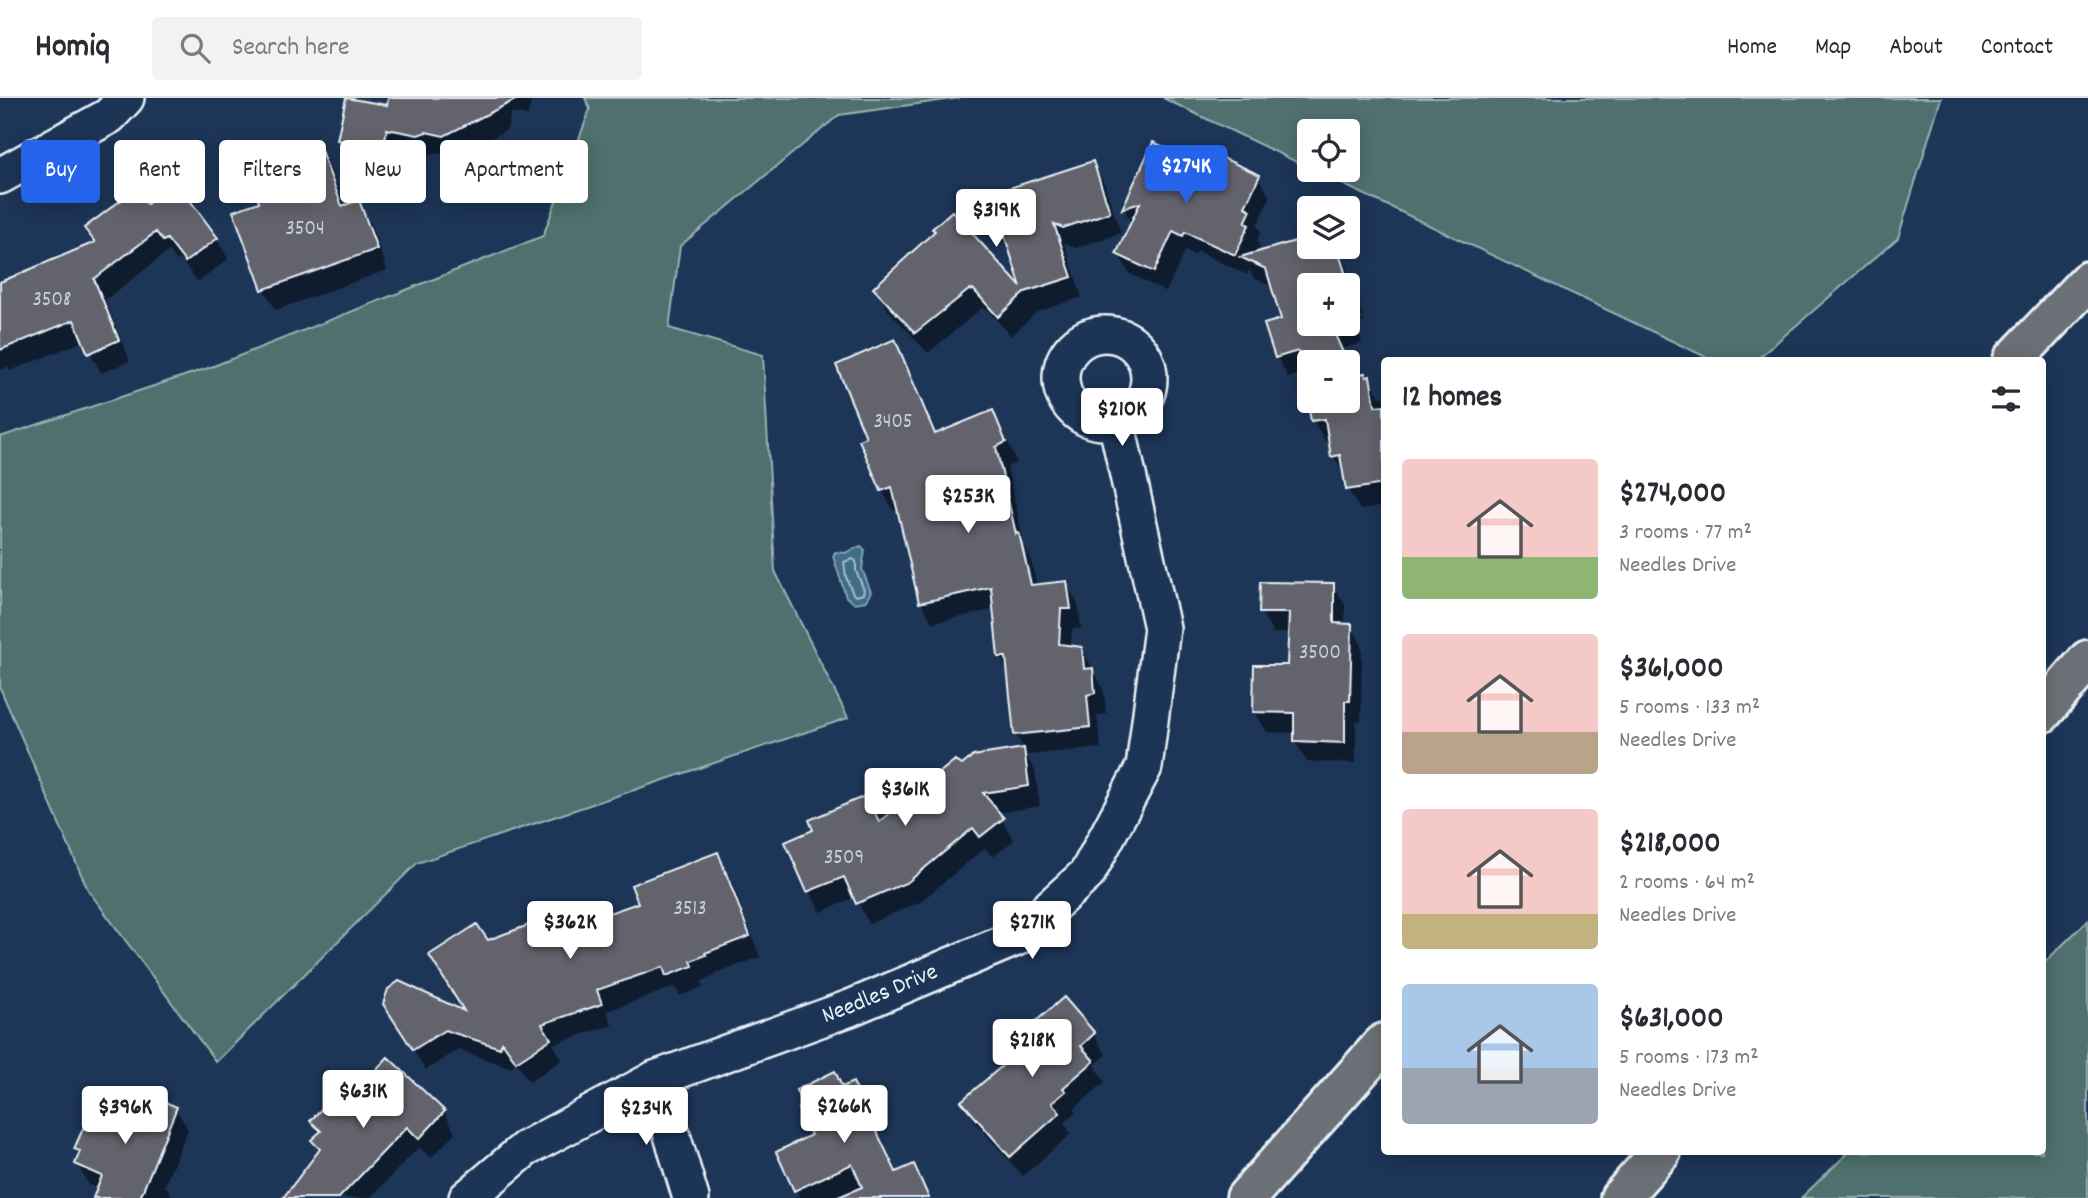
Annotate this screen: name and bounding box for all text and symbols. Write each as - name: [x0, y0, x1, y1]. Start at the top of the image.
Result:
- search box: [152, 17, 642, 80]
- text: Homiq: [35, 25, 110, 72]
- icon: search: [176, 29, 214, 67]
- text: Search here: [232, 30, 349, 67]
- text: Home: [1727, 31, 1777, 65]
- text: Map: [1815, 31, 1851, 65]
- text: About: [1889, 31, 1943, 65]
- text: Contact: [1981, 31, 2053, 65]
- map controls: [1297, 119, 1360, 413]
- button: locate: [1297, 119, 1360, 182]
- chip: Buy: [21, 140, 100, 203]
- chip: Rent: [114, 140, 205, 203]
- chip: Filters: [219, 140, 326, 203]
- chip: New: [340, 140, 426, 203]
- chip: Apartment: [440, 140, 588, 203]
- pin: $274K: [1137, 146, 1235, 205]
- text: $274K: [1161, 151, 1211, 184]
- pin: $319K: [947, 190, 1045, 249]
- text: $319K: [972, 195, 1020, 228]
- button: layers: [1297, 196, 1360, 259]
- house number: 3504: [285, 215, 325, 245]
- button: +: [1297, 273, 1360, 336]
- house number: 3508: [33, 286, 71, 316]
- button: −: [1297, 350, 1360, 413]
- text: 12 homes: [1402, 378, 1502, 421]
- icon: filters: [1987, 380, 2025, 418]
- pin: $210K: [1073, 388, 1171, 448]
- text: $210K: [1097, 394, 1147, 427]
- house number: 3405: [873, 408, 913, 438]
- text: $274,000: [1619, 474, 1726, 517]
- pin: $253K: [919, 476, 1017, 535]
- text: $253K: [941, 481, 995, 514]
- icon: home: [1458, 487, 1542, 571]
- text: 3 rooms · 77 m²: [1619, 517, 1752, 550]
- text: Needles Drive: [1619, 550, 1736, 583]
- house number: 3500: [1299, 639, 1341, 669]
- text: $361,000: [1619, 649, 1724, 692]
- icon: home: [1458, 662, 1542, 746]
- text: 5 rooms · 133 m²: [1619, 692, 1760, 725]
- text: Needles Drive: [1619, 725, 1736, 758]
- pin: $361K: [856, 768, 954, 828]
- text: $361K: [881, 774, 929, 807]
- text: $218,000: [1619, 824, 1721, 867]
- icon: home: [1458, 837, 1542, 921]
- house number: 3509: [824, 844, 864, 874]
- text: 2 rooms · 64 m²: [1619, 867, 1755, 900]
- house number: 3513: [674, 895, 706, 925]
- text: Needles Drive: [1619, 900, 1736, 933]
- pin: $362K: [521, 902, 619, 961]
- pin: $271K: [983, 902, 1081, 961]
- text: $362K: [543, 907, 597, 940]
- text: $271K: [1009, 907, 1055, 940]
- street label: Needles Drive: [818, 956, 943, 1034]
- text: $631,000: [1619, 999, 1724, 1042]
- icon: home: [1458, 1012, 1542, 1096]
- pin: $218K: [983, 1020, 1081, 1079]
- text: $218K: [1009, 1025, 1055, 1058]
- text: 5 rooms · 173 m²: [1619, 1042, 1759, 1075]
- pin: $631K: [314, 1070, 412, 1130]
- text: Needles Drive: [1619, 1075, 1736, 1108]
- text: $631K: [339, 1076, 387, 1109]
- pin: $396K: [76, 1086, 174, 1146]
- pin: $266K: [795, 1086, 893, 1145]
- pin: $234K: [597, 1088, 695, 1147]
- text: $266K: [817, 1091, 871, 1124]
- text: $396K: [98, 1092, 152, 1125]
- text: $234K: [620, 1093, 672, 1126]

